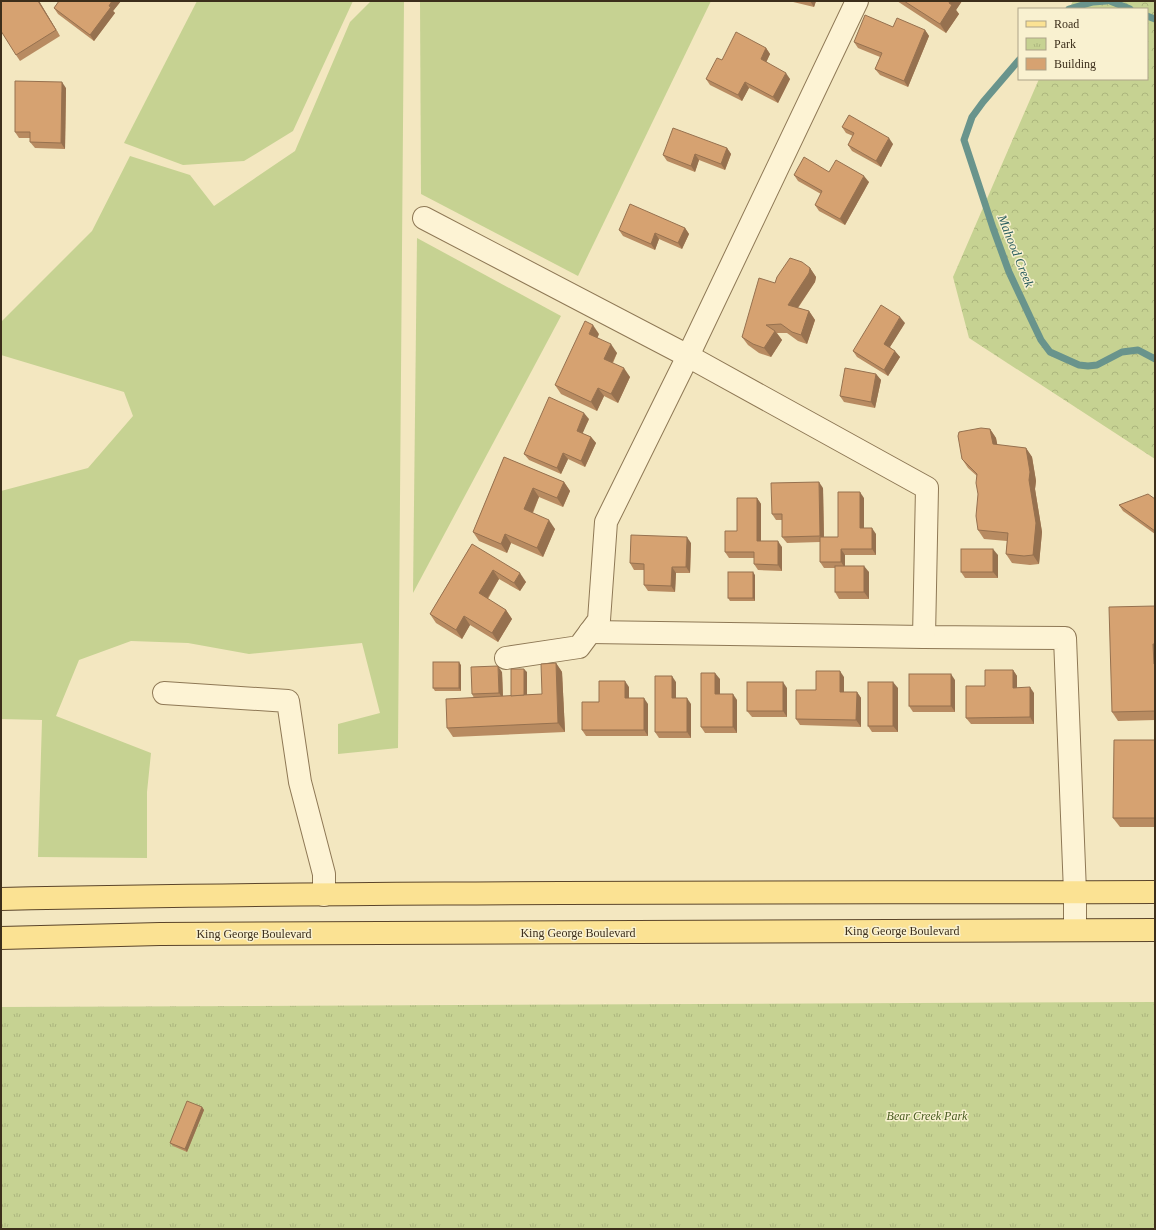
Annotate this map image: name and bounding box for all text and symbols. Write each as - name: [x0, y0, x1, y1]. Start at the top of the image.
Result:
- legend: [1018, 8, 1148, 80]
- text: Road: [1054, 17, 1079, 31]
- text: Park: [1054, 37, 1076, 51]
- text: Building: [1054, 57, 1096, 71]
- water label: Mahood Creek: [994, 212, 1037, 290]
- street label: King George Boulevard: [844, 924, 960, 938]
- street label: King George Boulevard: [520, 926, 636, 940]
- street label: King George Boulevard: [196, 927, 312, 941]
- park label: Bear Creek Park: [887, 1109, 968, 1123]

